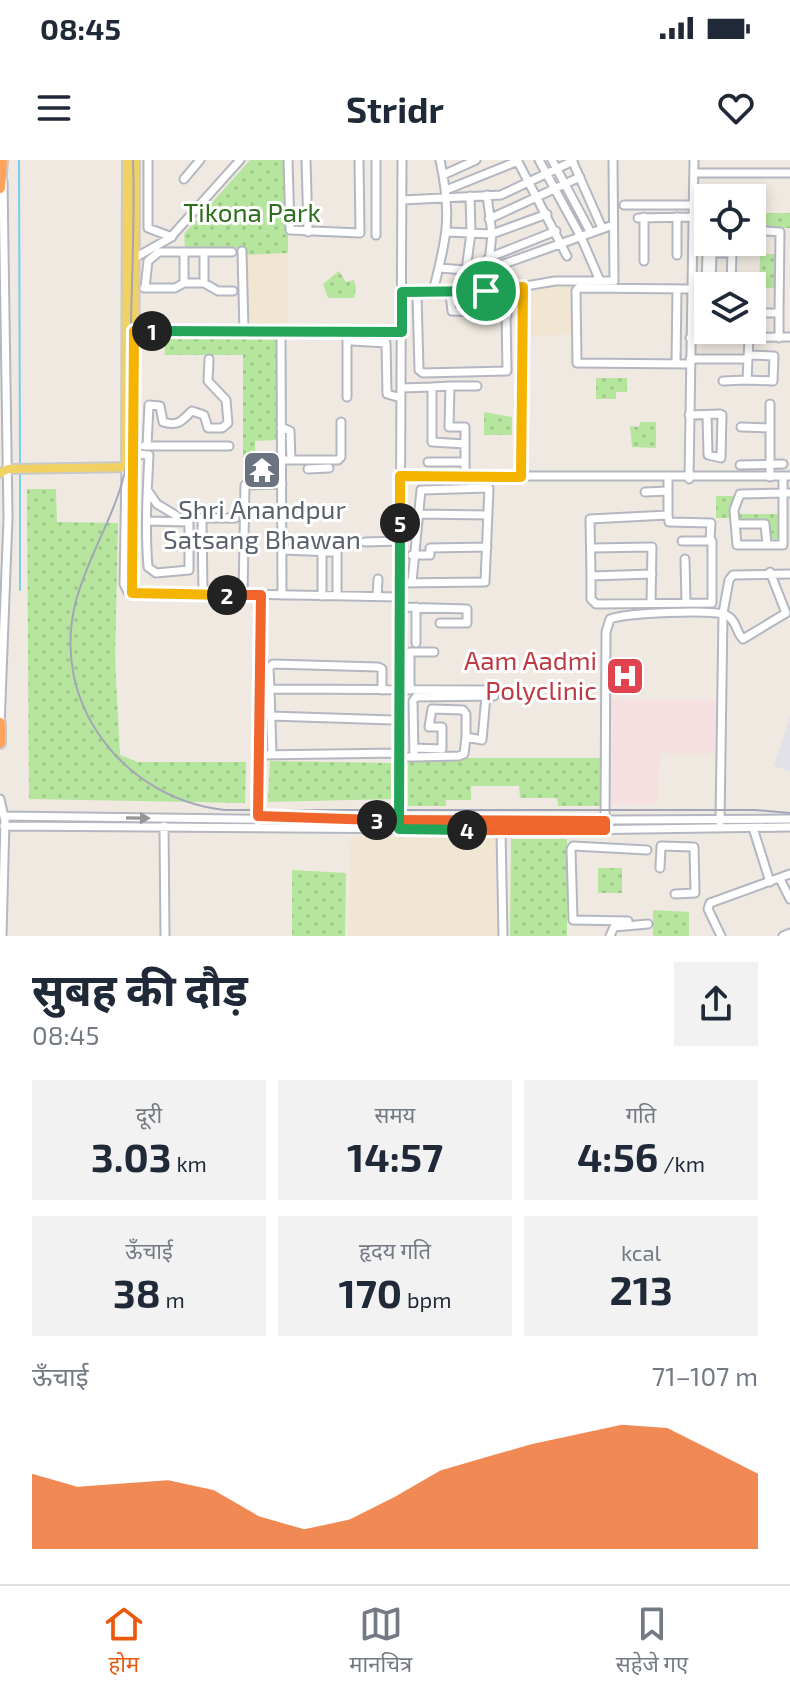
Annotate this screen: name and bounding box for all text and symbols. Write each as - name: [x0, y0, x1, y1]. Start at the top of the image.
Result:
- text: 08:45: [40, 10, 121, 46]
- icon: menu: [32, 86, 76, 130]
- icon: heart: [714, 86, 758, 130]
- text: Stridr: [346, 87, 444, 130]
- map controls: [694, 184, 766, 344]
- button: locate: [694, 184, 766, 256]
- park label: Tikona Park: [183, 196, 321, 227]
- pin: [452, 257, 520, 325]
- icon: arrive: [464, 269, 508, 313]
- button: layers: [694, 272, 766, 344]
- pin: 1: [132, 311, 172, 351]
- text: 1: [147, 318, 157, 344]
- temple icon: Shri Anandpur Satsang Bhawan: [241, 449, 283, 491]
- place label: Shri Anandpur Satsang Bhawan: [163, 493, 361, 554]
- pin: 5: [380, 503, 420, 543]
- text: 5: [394, 510, 406, 536]
- pin: 2: [207, 575, 247, 615]
- text: 2: [221, 582, 233, 608]
- place label: Aam Aadmi Polyclinic: [464, 644, 597, 705]
- hospital icon: Aam Aadmi Polyclinic: [604, 655, 646, 697]
- pin: 3: [357, 800, 397, 840]
- text: 3: [371, 807, 383, 833]
- pin: 4: [447, 810, 487, 850]
- one-way arrow: [126, 812, 151, 824]
- text: 4: [460, 817, 474, 843]
- text: सुबह की दौड़: [32, 962, 248, 1015]
- button: share: [674, 962, 758, 1046]
- text: 08:45: [32, 1019, 100, 1050]
- text: दूरी: [136, 1101, 162, 1127]
- text: समय: [375, 1101, 415, 1127]
- text: गति: [626, 1101, 656, 1127]
- text: 3.03: [91, 1132, 171, 1180]
- text: 14:57: [347, 1132, 443, 1180]
- text: 4:56: [577, 1132, 658, 1180]
- text: km: [171, 1150, 207, 1176]
- text: /km: [658, 1150, 705, 1176]
- text: ऊँचाई: [125, 1237, 173, 1263]
- text: हृदय गति: [359, 1237, 431, 1263]
- text: kcal: [621, 1239, 661, 1265]
- text: 213: [609, 1265, 673, 1313]
- text: 38: [113, 1268, 161, 1316]
- text: 170: [338, 1268, 402, 1316]
- text: m: [161, 1286, 185, 1312]
- text: bpm: [402, 1286, 452, 1312]
- text: ऊँचाई: [32, 1360, 88, 1391]
- text: 71–107 m: [652, 1360, 758, 1391]
- tab: होम: [102, 1602, 146, 1681]
- tab: मानचित्र: [349, 1602, 412, 1681]
- tab: सहेजे गए: [616, 1602, 688, 1681]

